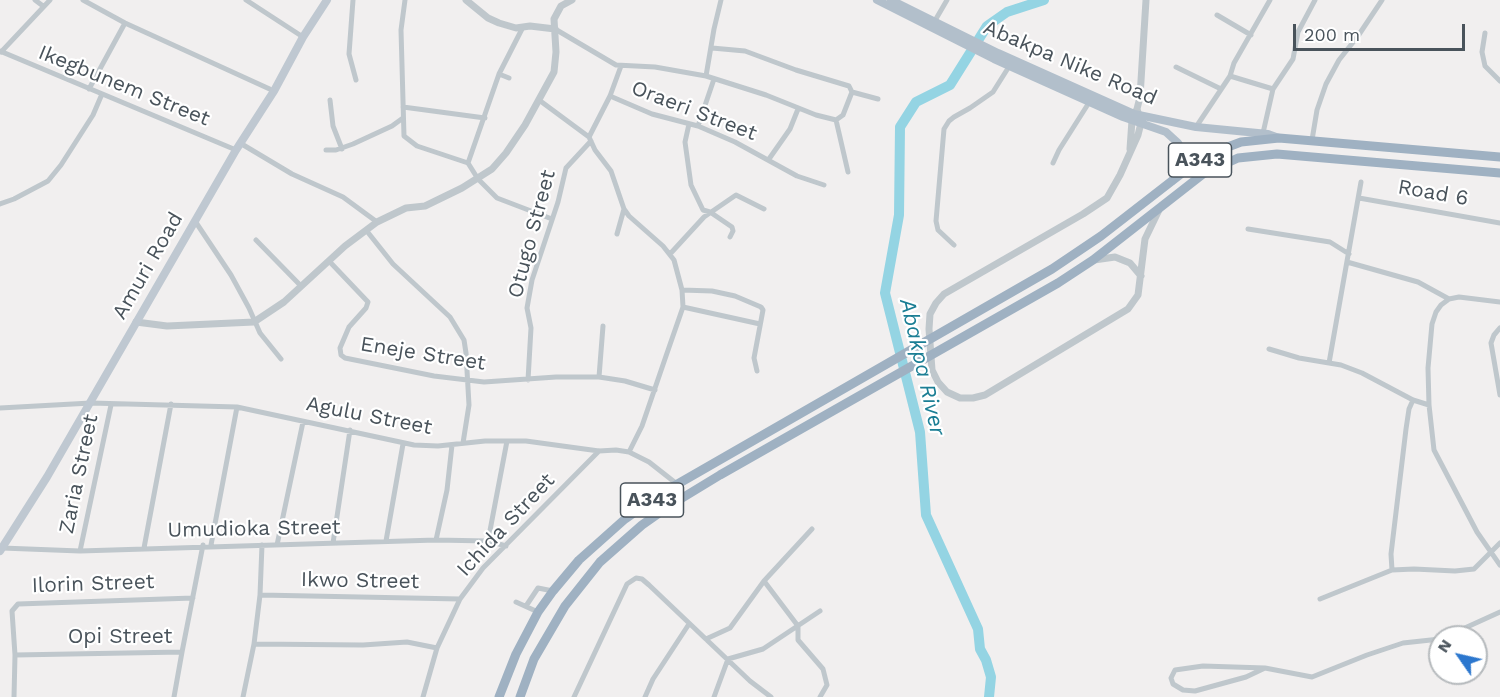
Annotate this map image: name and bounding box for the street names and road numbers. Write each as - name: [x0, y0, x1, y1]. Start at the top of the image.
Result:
- street label: Abakpa Nike Road: [979, 15, 1161, 111]
- street label: Ikegbunem Street: [35, 40, 213, 132]
- street label: Oraeri Street: [628, 76, 760, 146]
- road number: A343: [1168, 143, 1232, 177]
- street label: Otugo Street: [503, 167, 561, 301]
- street label: Road 6: [1396, 174, 1470, 212]
- street label: Amuri Road: [107, 208, 189, 324]
- street label: Eneje Street: [359, 332, 487, 376]
- street label: Agulu Street: [304, 391, 434, 441]
- street label: Zaria Street: [54, 412, 104, 536]
- street label: Ichida Street: [452, 468, 560, 582]
- road number: A343: [620, 483, 684, 517]
- street label: Umudioka Street: [167, 515, 341, 543]
- street label: Ikwo Street: [301, 567, 419, 595]
- street label: Ilorin Street: [31, 569, 155, 599]
- street label: Opi Street: [68, 624, 172, 650]

